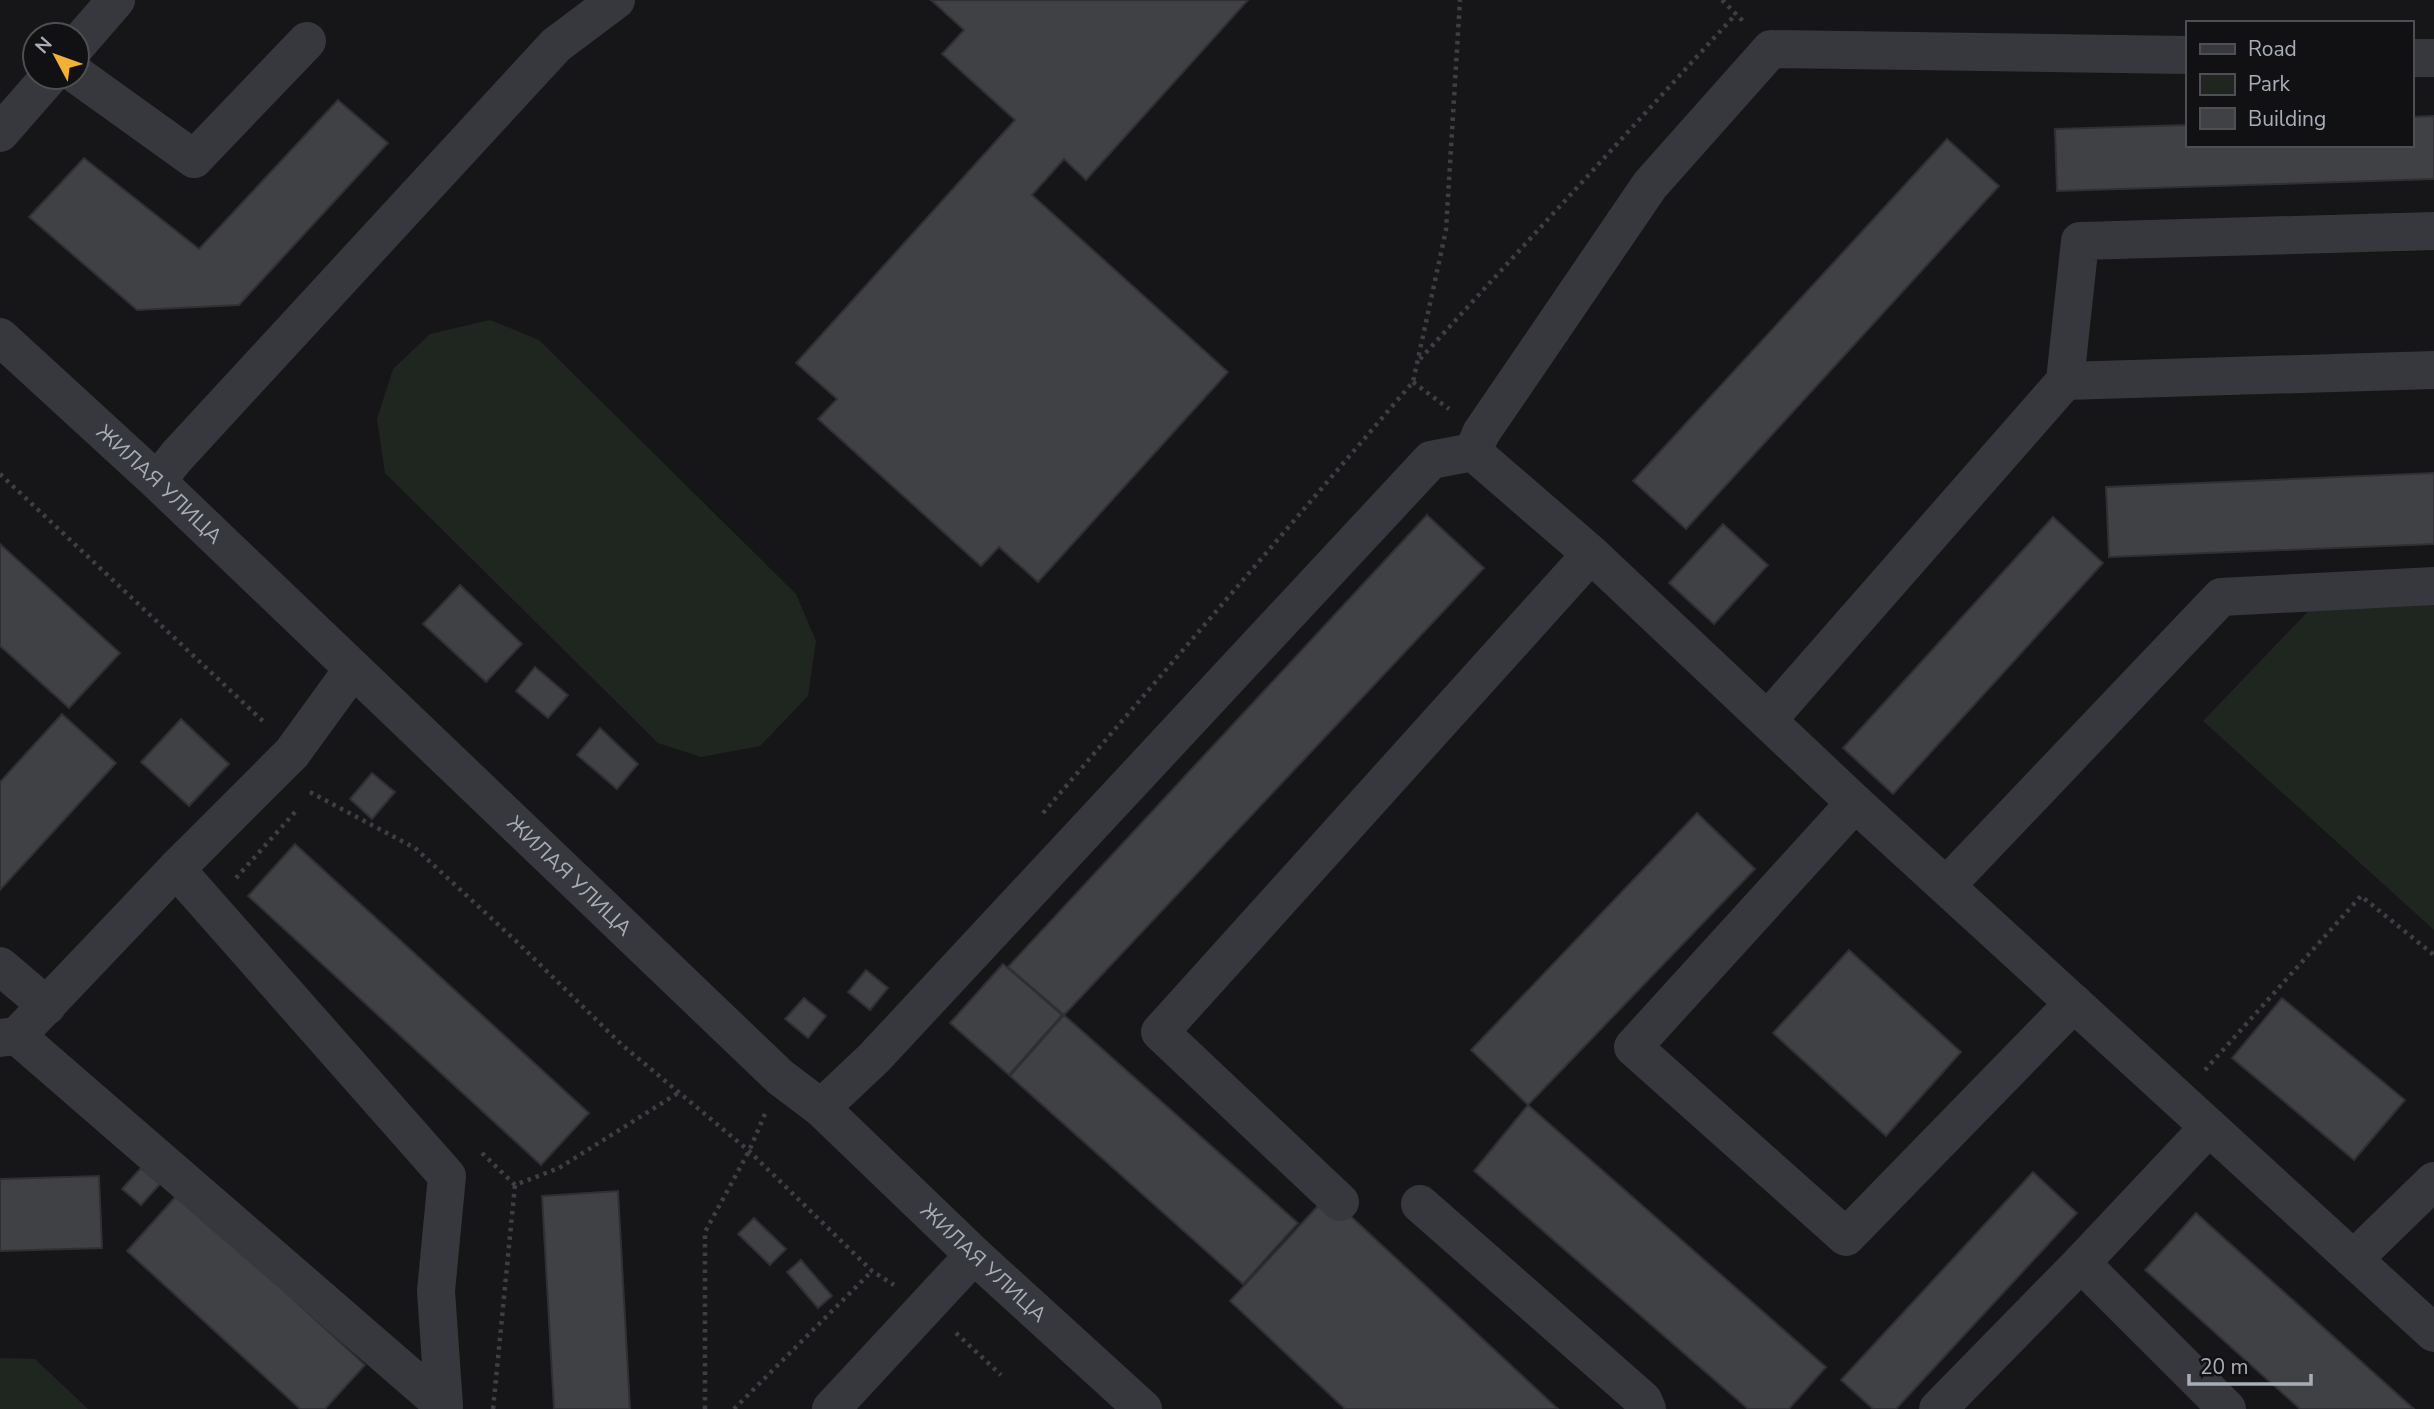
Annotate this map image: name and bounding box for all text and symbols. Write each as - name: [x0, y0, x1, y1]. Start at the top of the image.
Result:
- north arrow: [21, 21, 91, 91]
- legend: [2186, 21, 2413, 147]
- text: N: [29, 32, 58, 59]
- text: Road: [2248, 35, 2297, 63]
- text: Park: [2248, 70, 2290, 98]
- text: Building: [2248, 105, 2326, 133]
- street label: ЖИЛАЯ УЛИЦА: [90, 418, 228, 550]
- street label: ЖИЛАЯ УЛИЦА: [501, 809, 638, 942]
- street label: ЖИЛАЯ УЛИЦА: [914, 1197, 1053, 1328]
- scale bar: [2189, 1342, 2312, 1386]
- text: 20 m: [2200, 1353, 2249, 1381]

